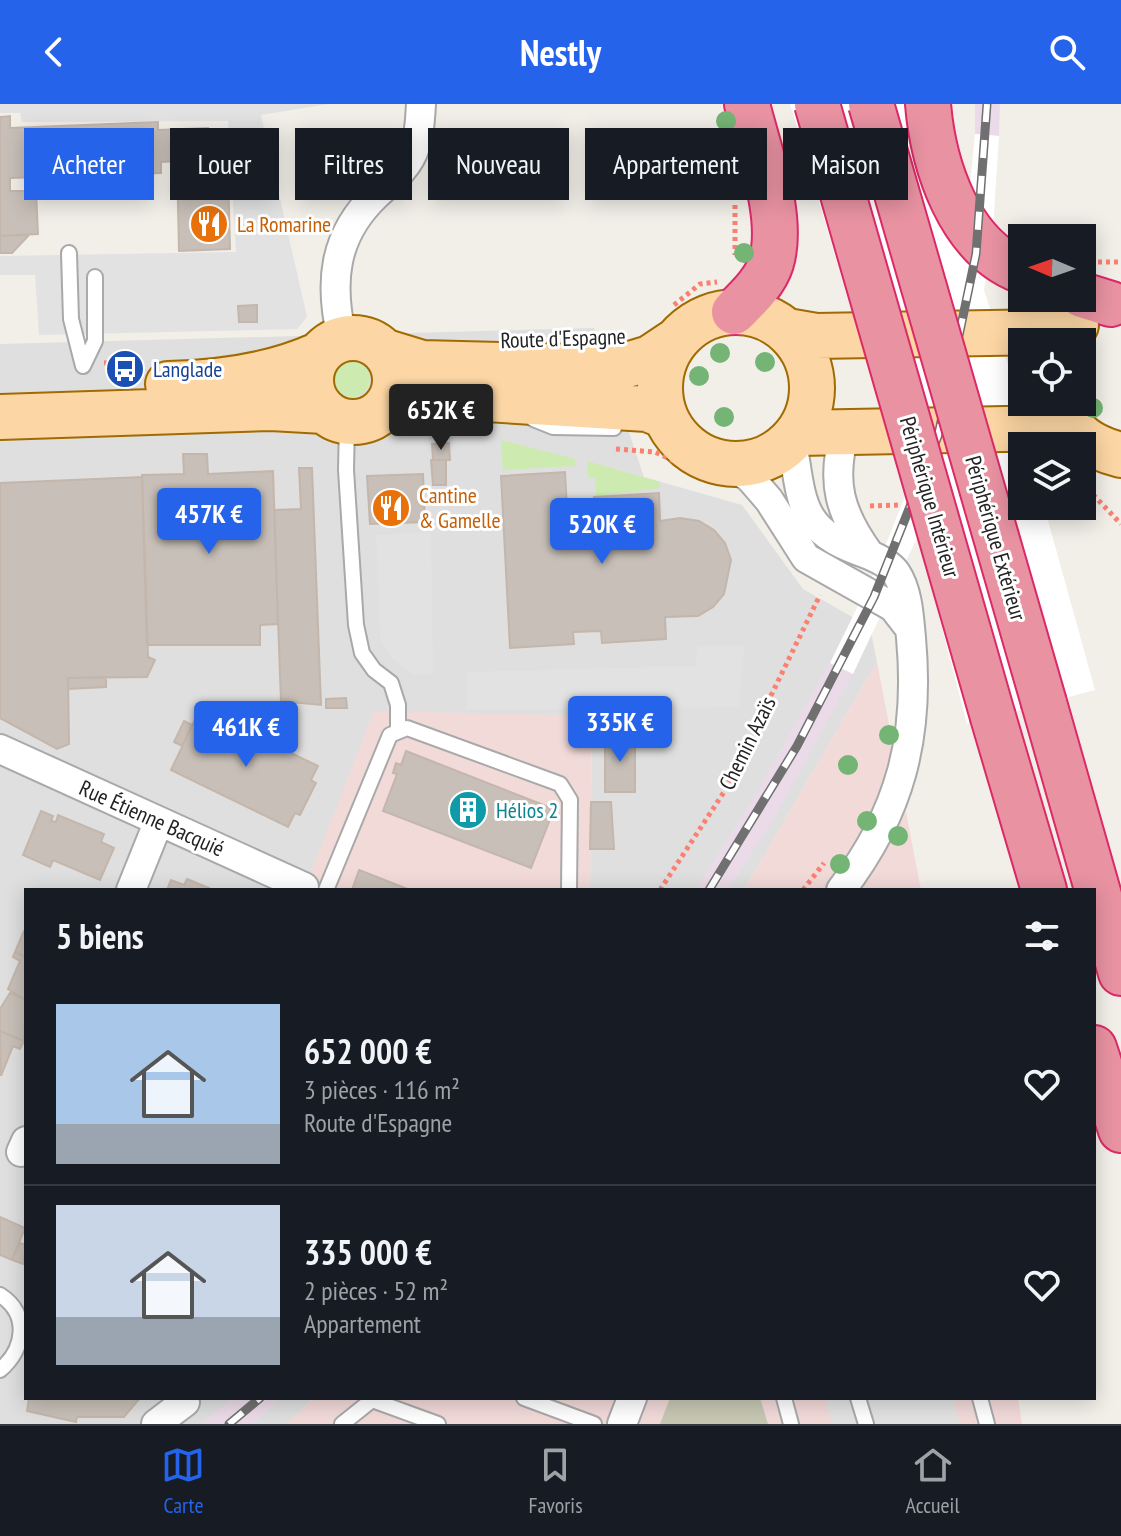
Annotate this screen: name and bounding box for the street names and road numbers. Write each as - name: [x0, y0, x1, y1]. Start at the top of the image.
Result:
- street label: Route d'Espagne: [500, 322, 626, 354]
- street label: Périphérique Intérieur: [894, 413, 966, 581]
- street label: Périphérique Extérieur: [959, 452, 1033, 624]
- street label: Chemin Azaïs: [712, 692, 782, 794]
- street label: Rue Étienne Bacquié: [75, 774, 229, 862]

